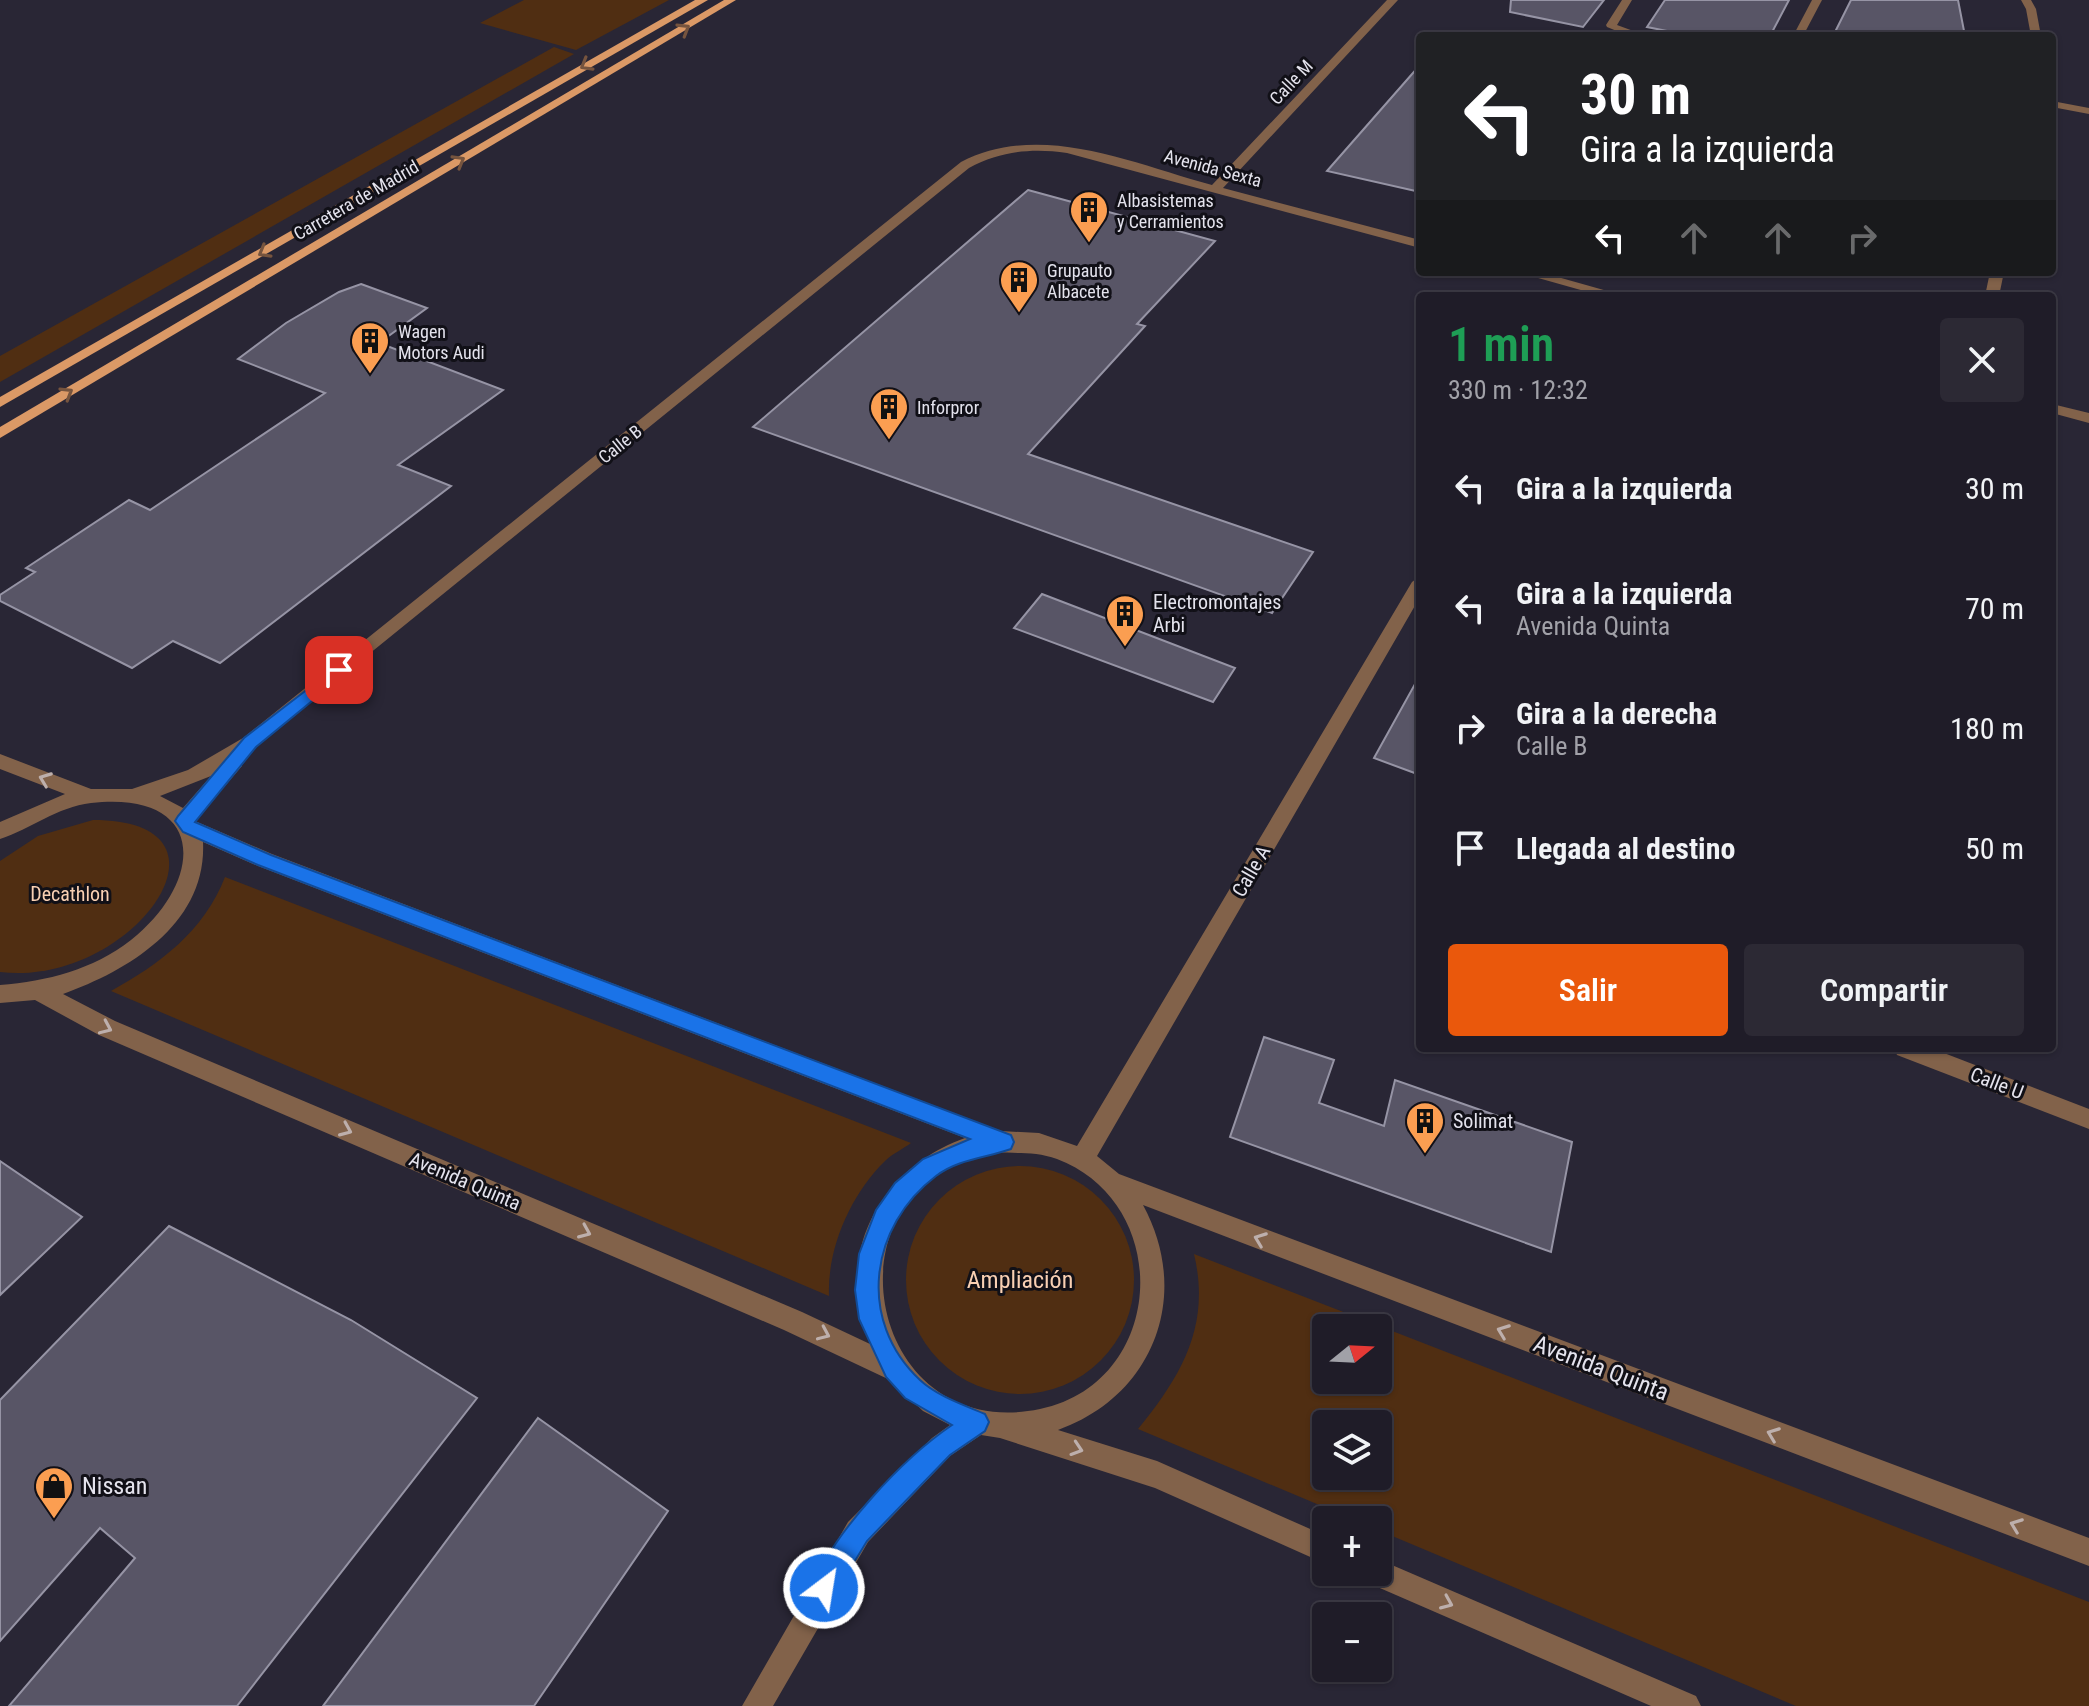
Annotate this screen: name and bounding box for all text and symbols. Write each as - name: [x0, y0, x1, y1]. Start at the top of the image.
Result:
- one-way arrow: [675, 23, 690, 39]
- one-way arrow: [580, 55, 595, 71]
- street label: Calle M: [1265, 55, 1317, 109]
- text: 30 m: [1580, 62, 1691, 128]
- icon: left: [1448, 64, 1552, 168]
- text: Gira a la izquierda: [1580, 129, 1835, 171]
- street label: Avenida Sexta: [1162, 145, 1264, 191]
- one-way arrow: [450, 155, 465, 171]
- street label: Carretera de Madrid: [290, 156, 422, 244]
- building icon: Albasistemas y Cerramientos: [1068, 189, 1110, 244]
- place label: Albasistemas y Cerramientos: [1117, 190, 1224, 232]
- icon: left: [1588, 216, 1632, 260]
- icon: ahead: [1672, 216, 1716, 260]
- icon: ahead: [1756, 216, 1800, 260]
- icon: right: [1840, 216, 1884, 260]
- one-way arrow: [259, 242, 273, 258]
- building icon: Grupauto Albacete: [998, 259, 1040, 314]
- place label: Grupauto Albacete: [1047, 260, 1112, 302]
- text: 1 min: [1448, 316, 1554, 373]
- button: close: [1940, 318, 2024, 402]
- building icon: Wagen Motors Audi: [349, 320, 391, 375]
- place label: Wagen Motors Audi: [398, 321, 485, 363]
- text: 330 m · 12:32: [1448, 375, 1588, 405]
- building icon: Inforpror: [868, 386, 910, 441]
- one-way arrow: [58, 387, 73, 403]
- place label: Inforpror: [917, 397, 980, 418]
- street label: Calle B: [594, 420, 646, 468]
- icon: left: [1448, 466, 1492, 510]
- text: Gira a la izquierda: [1516, 471, 1732, 506]
- text: 30 m: [1965, 471, 2024, 506]
- text: Gira a la izquierda: [1516, 576, 1732, 611]
- icon: left: [1448, 586, 1492, 630]
- place label: Electromontajes Arbi: [1153, 590, 1281, 637]
- text: 70 m: [1965, 591, 2024, 626]
- building icon: Electromontajes Arbi: [1104, 593, 1146, 648]
- text: Avenida Quinta: [1516, 611, 1670, 641]
- pin: [305, 636, 373, 704]
- icon: arrive: [317, 648, 361, 692]
- text: Gira a la derecha: [1516, 696, 1717, 731]
- icon: right: [1448, 706, 1492, 750]
- text: 180 m: [1950, 711, 2024, 746]
- text: Calle B: [1516, 731, 1587, 761]
- one-way arrow: [39, 772, 53, 789]
- icon: arrive: [1448, 826, 1492, 870]
- text: Llegada al destino: [1516, 831, 1735, 866]
- text: 50 m: [1965, 831, 2024, 866]
- street label: Calle A: [1227, 841, 1276, 901]
- park label: Decathlon: [30, 882, 110, 906]
- button: Salir: [1448, 944, 1728, 1036]
- button: Compartir: [1744, 944, 2024, 1036]
- one-way arrow: [98, 1018, 113, 1034]
- street label: Calle U: [1967, 1062, 2027, 1104]
- building icon: Solimat: [1404, 1100, 1446, 1155]
- place label: Solimat: [1453, 1109, 1513, 1133]
- one-way arrow: [338, 1120, 352, 1137]
- street label: Avenida Quinta: [406, 1147, 524, 1215]
- one-way arrow: [577, 1222, 591, 1238]
- one-way arrow: [1254, 1232, 1268, 1249]
- park label: Ampliación: [967, 1266, 1073, 1294]
- north arrow: [1312, 1314, 1392, 1394]
- map controls: [1312, 1314, 1392, 1682]
- one-way arrow: [1497, 1324, 1511, 1341]
- one-way arrow: [815, 1325, 830, 1341]
- street label: Avenida Quinta: [1530, 1329, 1672, 1407]
- button: layers: [1312, 1410, 1392, 1490]
- one-way arrow: [1767, 1427, 1781, 1444]
- one-way arrow: [1069, 1440, 1083, 1456]
- shop icon: Nissan: [33, 1465, 75, 1520]
- place label: Nissan: [82, 1472, 147, 1500]
- button: +: [1312, 1506, 1392, 1586]
- one-way arrow: [2010, 1518, 2024, 1535]
- position arrow: [782, 1546, 866, 1630]
- one-way arrow: [1439, 1594, 1453, 1610]
- button: −: [1312, 1602, 1392, 1682]

